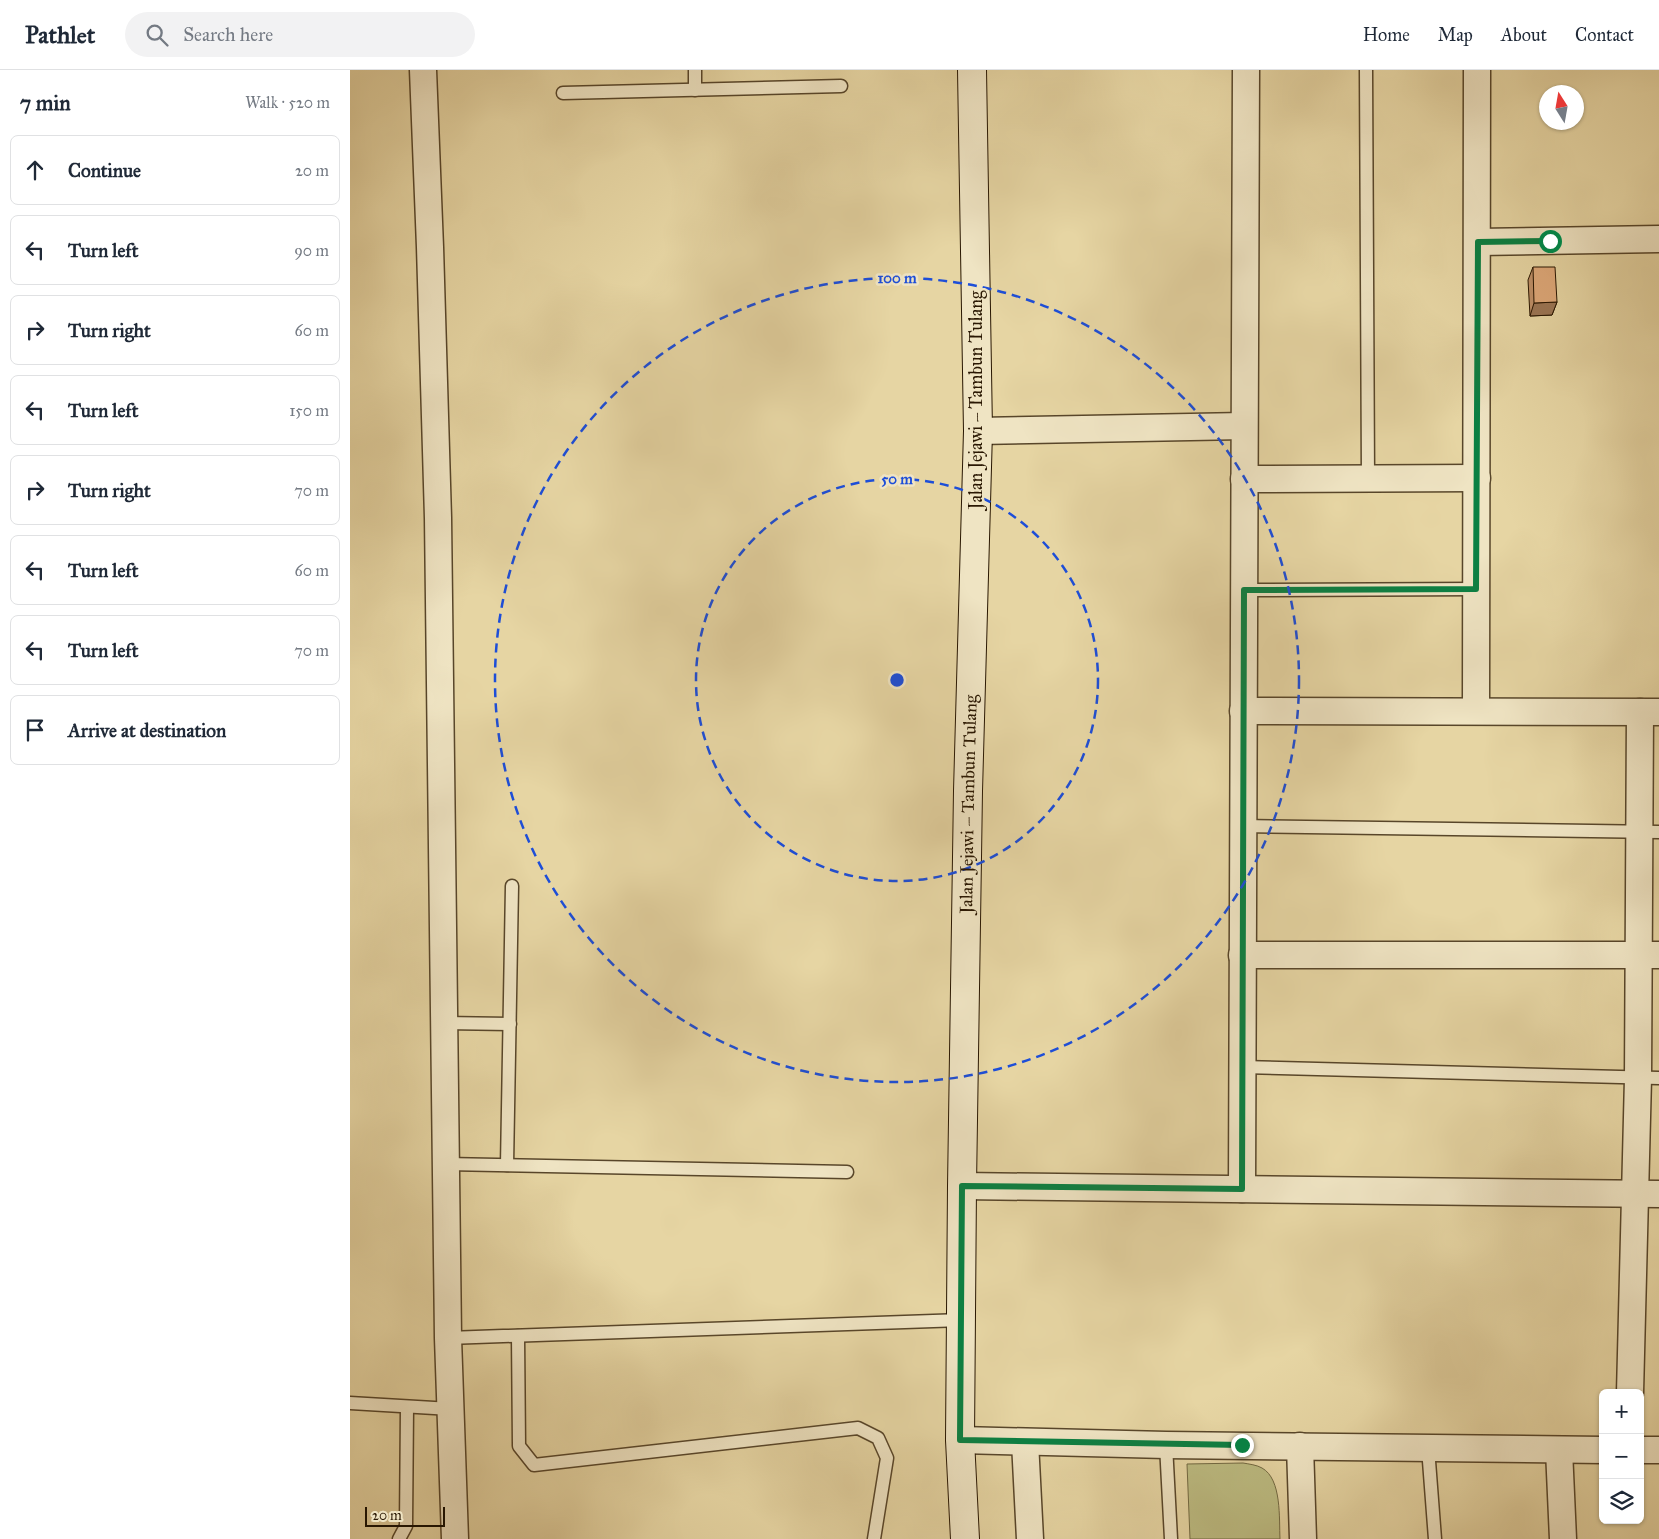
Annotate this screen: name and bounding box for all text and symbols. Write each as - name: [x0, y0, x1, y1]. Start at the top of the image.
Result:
- search box: [125, 12, 475, 57]
- text: Pathlet: [25, 20, 95, 50]
- icon: search: [143, 21, 171, 49]
- text: Search here: [183, 23, 273, 46]
- text: Home: [1363, 24, 1410, 46]
- text: Map: [1438, 24, 1473, 46]
- text: About: [1501, 24, 1547, 46]
- text: Contact: [1575, 24, 1634, 46]
- north arrow: [1539, 85, 1584, 130]
- text: 7 min: [20, 90, 71, 116]
- text: Walk · 520 m: [245, 93, 330, 112]
- icon: ahead: [21, 156, 49, 184]
- text: Continue: [68, 159, 141, 182]
- text: 20 m: [295, 161, 329, 180]
- route start: [1539, 230, 1562, 253]
- icon: left: [21, 236, 49, 264]
- text: Turn left: [68, 239, 138, 262]
- text: 90 m: [294, 241, 329, 260]
- text: 100 m: [877, 269, 917, 287]
- street label: Jalan Jejawi – Tambun Tulang: [965, 290, 988, 511]
- icon: right: [21, 316, 49, 344]
- text: Turn right: [68, 319, 151, 342]
- text: 60 m: [295, 321, 329, 340]
- icon: left: [21, 396, 49, 424]
- text: Turn left: [68, 399, 138, 422]
- text: 150 m: [289, 401, 329, 420]
- text: 50 m: [881, 470, 913, 488]
- icon: right: [21, 476, 49, 504]
- text: Turn right: [68, 479, 151, 502]
- text: 70 m: [294, 481, 329, 500]
- icon: left: [21, 556, 49, 584]
- text: Turn left: [68, 559, 138, 582]
- text: 60 m: [295, 561, 329, 580]
- icon: left: [21, 636, 49, 664]
- text: Turn left: [68, 639, 138, 662]
- text: 70 m: [294, 641, 329, 660]
- centre of rings: [888, 671, 906, 689]
- street label: Jalan Jejawi – Tambun Tulang: [955, 694, 983, 916]
- icon: arrive: [21, 716, 49, 744]
- text: Arrive at destination: [68, 719, 226, 742]
- map controls: [1599, 1389, 1644, 1524]
- button: +: [1599, 1389, 1644, 1434]
- route end: [1231, 1434, 1254, 1457]
- button: −: [1599, 1434, 1644, 1479]
- button: layers: [1599, 1479, 1644, 1524]
- scale bar: [365, 1504, 445, 1527]
- text: 20 m: [372, 1507, 402, 1524]

